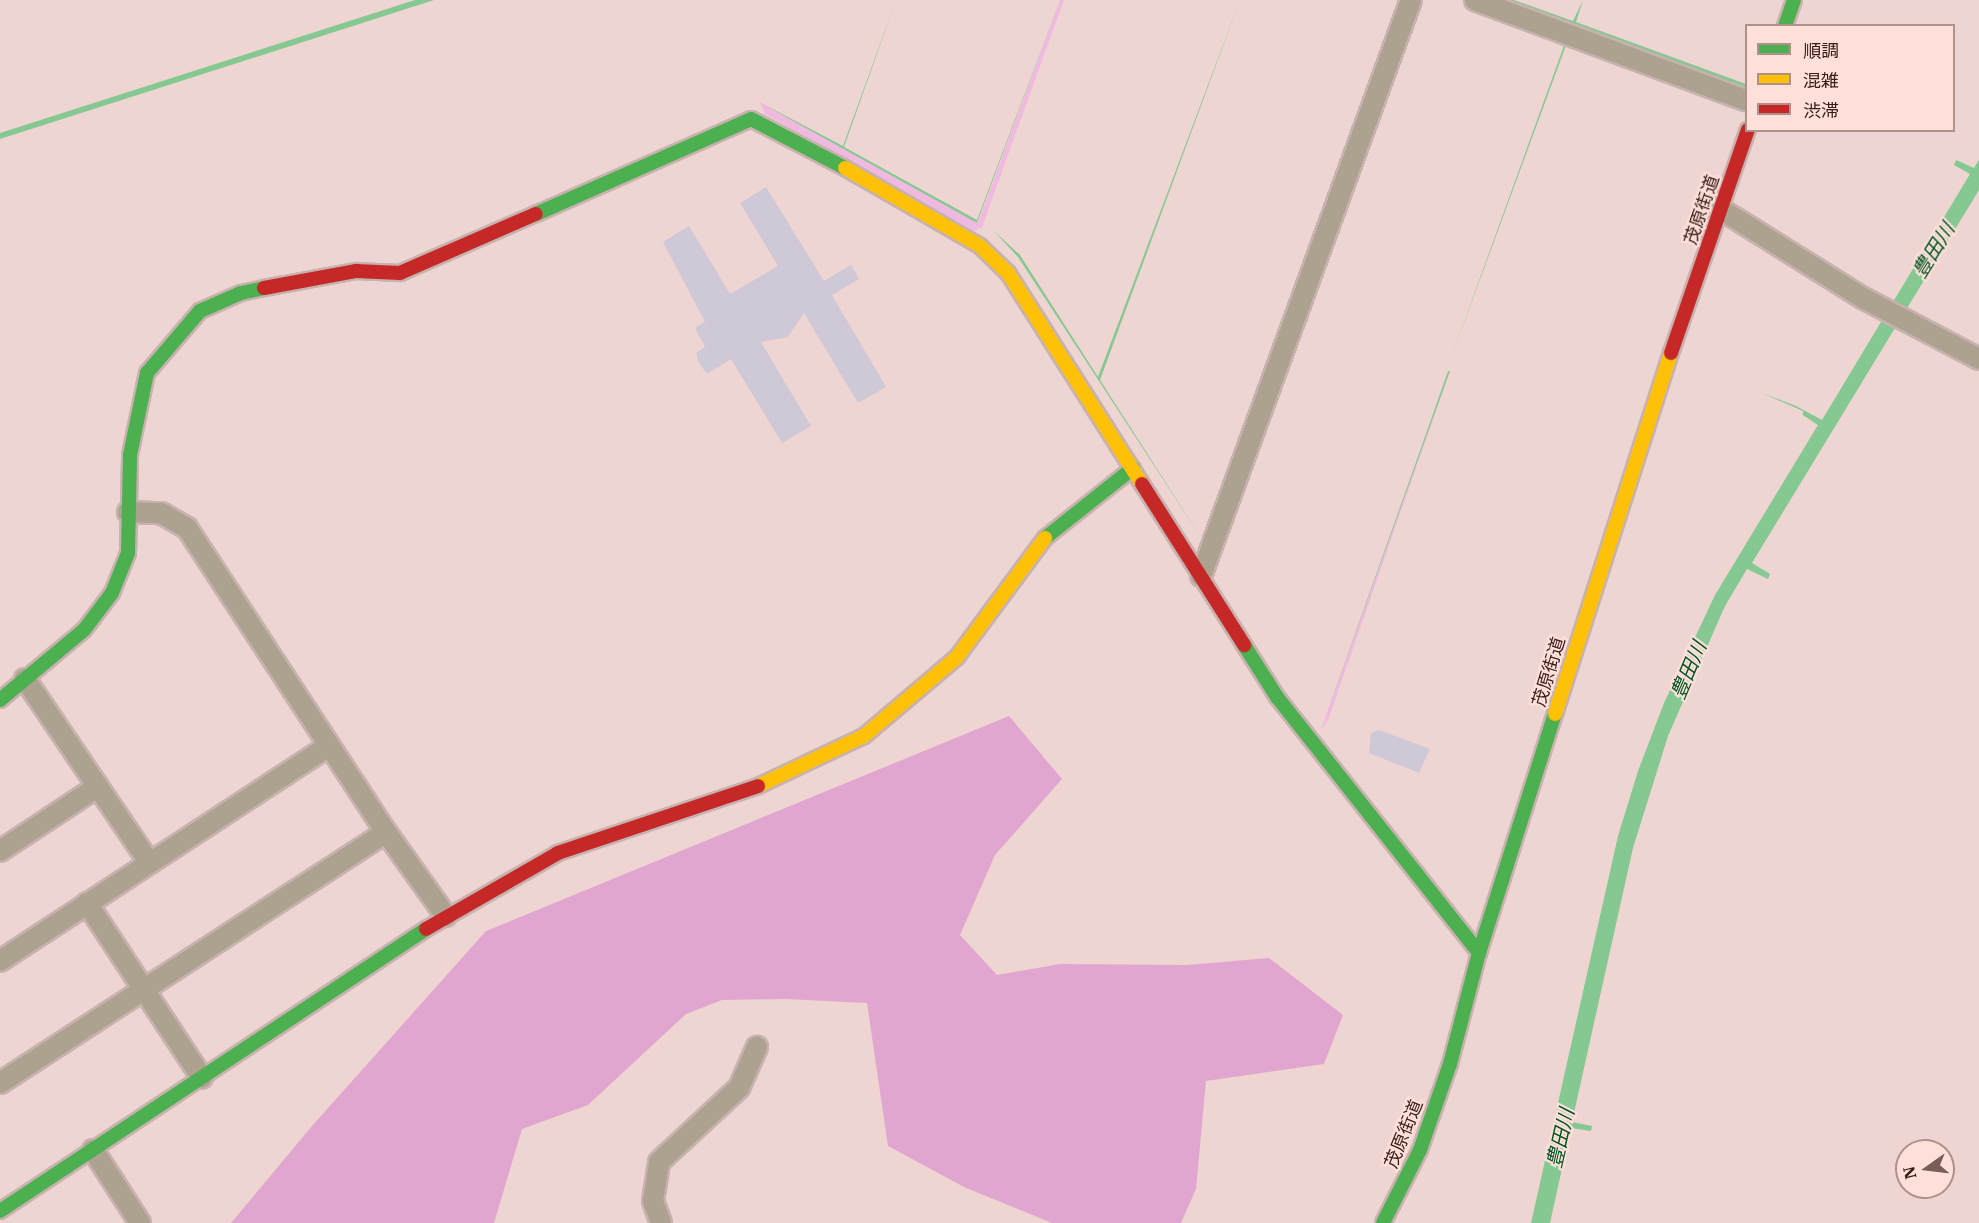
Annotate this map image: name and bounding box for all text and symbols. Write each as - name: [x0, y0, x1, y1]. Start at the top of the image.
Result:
- legend: [1745, 24, 1955, 132]
- text: 順調: [1803, 39, 1839, 62]
- text: 混雑: [1803, 69, 1839, 92]
- text: 渋滞: [1803, 99, 1839, 122]
- street label: 茂原街道: [1680, 172, 1724, 248]
- water label: 豊田川: [1907, 218, 1959, 282]
- street label: 茂原街道: [1528, 634, 1570, 710]
- water label: 豊田川: [1665, 638, 1711, 702]
- street label: 茂原街道: [1381, 1097, 1427, 1171]
- water label: 豊田川: [1542, 1106, 1578, 1170]
- north arrow: [1895, 1139, 1955, 1199]
- text: N: [1898, 1164, 1921, 1181]

